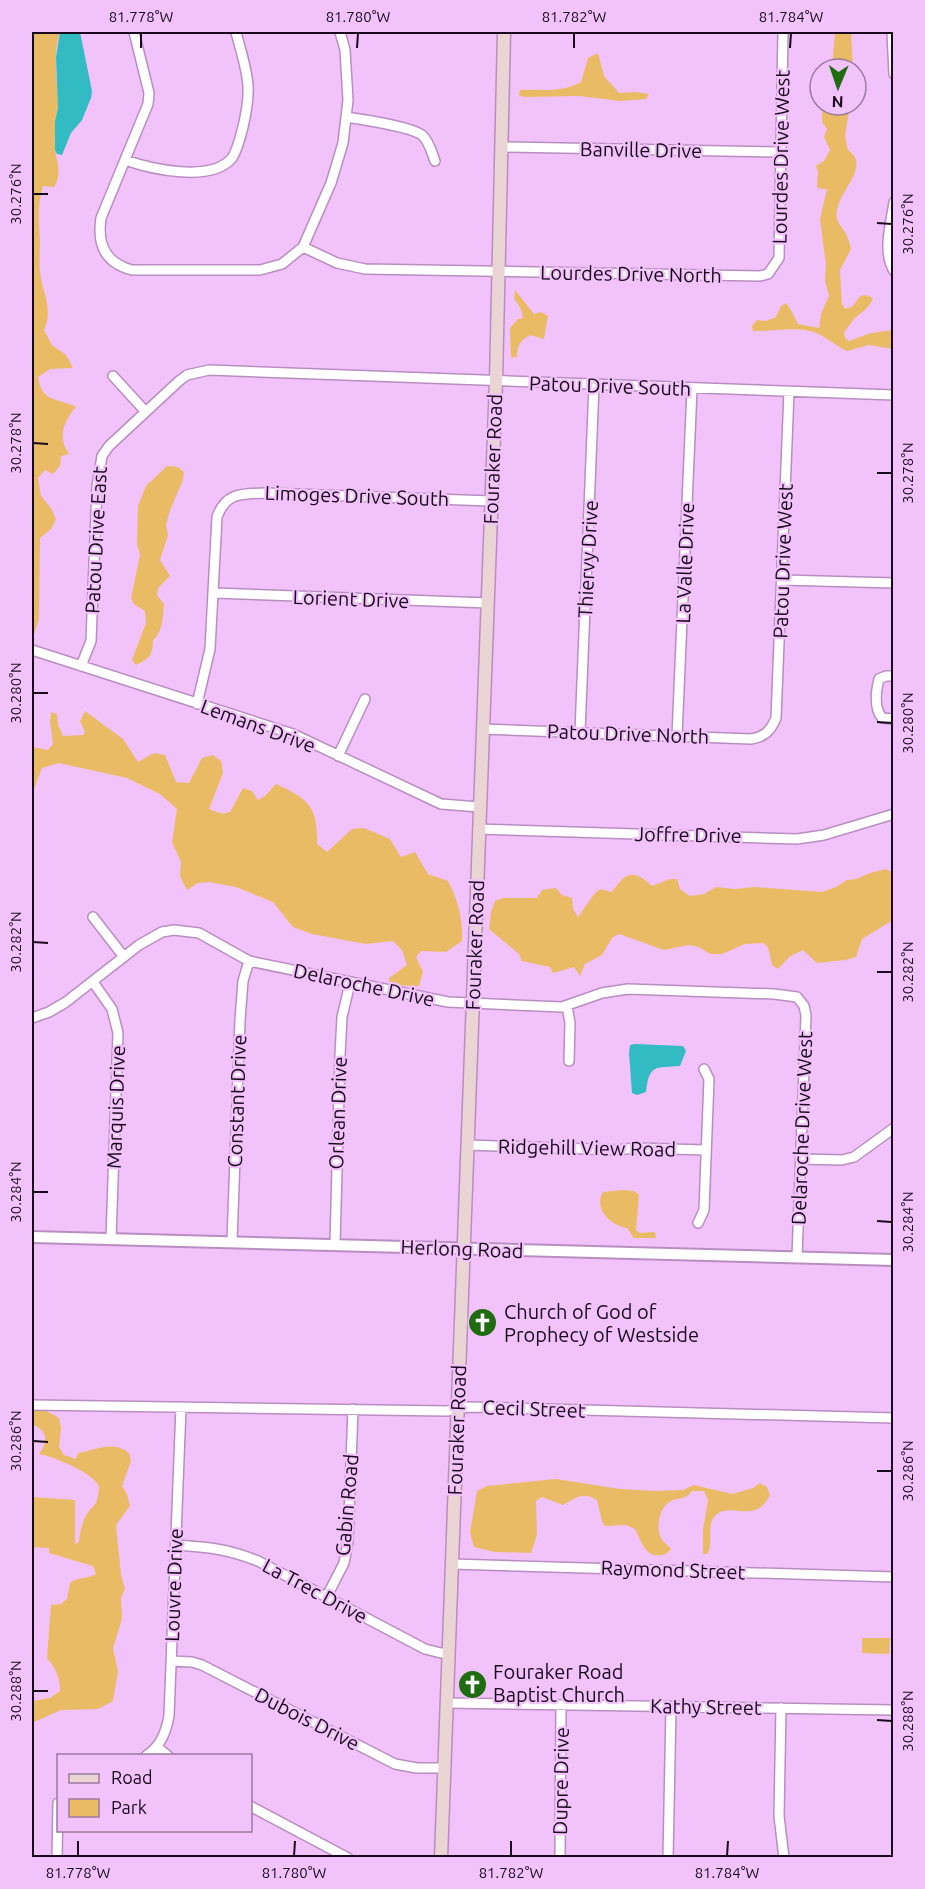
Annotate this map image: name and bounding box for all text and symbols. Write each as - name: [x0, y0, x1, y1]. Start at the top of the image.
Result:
- text: 81.778°W: [109, 8, 173, 25]
- text: 81.780°W: [326, 8, 390, 25]
- text: 81.782°W: [542, 8, 606, 25]
- text: 81.784°W: [759, 8, 823, 25]
- north arrow: [808, 57, 868, 117]
- street label: Lourdes Drive West: [767, 69, 794, 244]
- text: N: [831, 93, 844, 111]
- street label: Banville Drive: [580, 137, 702, 162]
- text: 30.276°N: [7, 163, 24, 225]
- text: 30.276°N: [899, 193, 916, 255]
- street label: Lourdes Drive North: [540, 260, 722, 287]
- street label: Patou Drive South: [529, 371, 692, 400]
- street label: Fouraker Road: [479, 393, 506, 525]
- text: 30.278°N: [7, 412, 24, 474]
- text: 30.278°N: [899, 442, 916, 504]
- street label: Patou Drive East: [80, 466, 111, 614]
- street label: Limoges Drive South: [264, 481, 450, 510]
- street label: Patou Drive West: [768, 483, 797, 639]
- street label: Thiervy Drive: [573, 499, 602, 619]
- street label: La Valle Drive: [671, 502, 698, 624]
- street label: Lorient Drive: [292, 585, 410, 612]
- text: 30.280°N: [7, 662, 24, 724]
- text: 30.280°N: [899, 692, 916, 754]
- street label: Lemans Drive: [198, 694, 319, 757]
- street label: Patou Drive North: [547, 719, 710, 748]
- street label: Joffre Drive: [634, 822, 742, 847]
- street label: Fouraker Road: [461, 879, 488, 1011]
- text: 30.282°N: [7, 911, 24, 973]
- text: 30.282°N: [899, 941, 916, 1003]
- street label: Delaroche Drive: [291, 958, 437, 1011]
- street label: Delaroche Drive West: [787, 1031, 816, 1225]
- street label: Constant Drive: [223, 1034, 250, 1168]
- street label: Marquis Drive: [102, 1045, 129, 1169]
- street label: Orlean Drive: [324, 1056, 351, 1170]
- street label: Ridgehill View Road: [498, 1134, 676, 1161]
- text: 30.284°N: [7, 1161, 24, 1223]
- text: 30.284°N: [899, 1191, 916, 1253]
- street label: Herlong Road: [400, 1235, 524, 1262]
- place label: Church of God of Prophecy of Westside: [504, 1300, 699, 1346]
- church icon: Church of God of Prophecy of Westside: [467, 1307, 499, 1339]
- street label: Fouraker Road: [443, 1364, 470, 1496]
- street label: Cecil Street: [482, 1395, 586, 1422]
- text: 30.286°N: [7, 1410, 24, 1472]
- text: 30.286°N: [899, 1440, 916, 1502]
- street label: Gabin Road: [331, 1453, 362, 1557]
- street label: Louvre Drive: [160, 1528, 187, 1642]
- street label: La Trec Drive: [259, 1553, 372, 1628]
- street label: Raymond Street: [600, 1555, 746, 1584]
- text: 30.288°N: [7, 1660, 24, 1722]
- place label: Fouraker Road Baptist Church: [493, 1660, 625, 1706]
- church icon: Fouraker Road Baptist Church: [456, 1668, 488, 1700]
- street label: Dubois Drive: [251, 1682, 363, 1755]
- text: 30.288°N: [899, 1690, 916, 1752]
- street label: Kathy Street: [650, 1694, 762, 1719]
- street label: Dupre Drive: [548, 1727, 573, 1835]
- legend: [57, 1754, 252, 1832]
- text: Road: [111, 1767, 153, 1787]
- text: Park: [111, 1797, 147, 1817]
- text: 81.778°W: [46, 1864, 110, 1881]
- text: 81.780°W: [262, 1864, 326, 1881]
- text: 81.782°W: [479, 1864, 543, 1881]
- text: 81.784°W: [695, 1864, 759, 1881]

